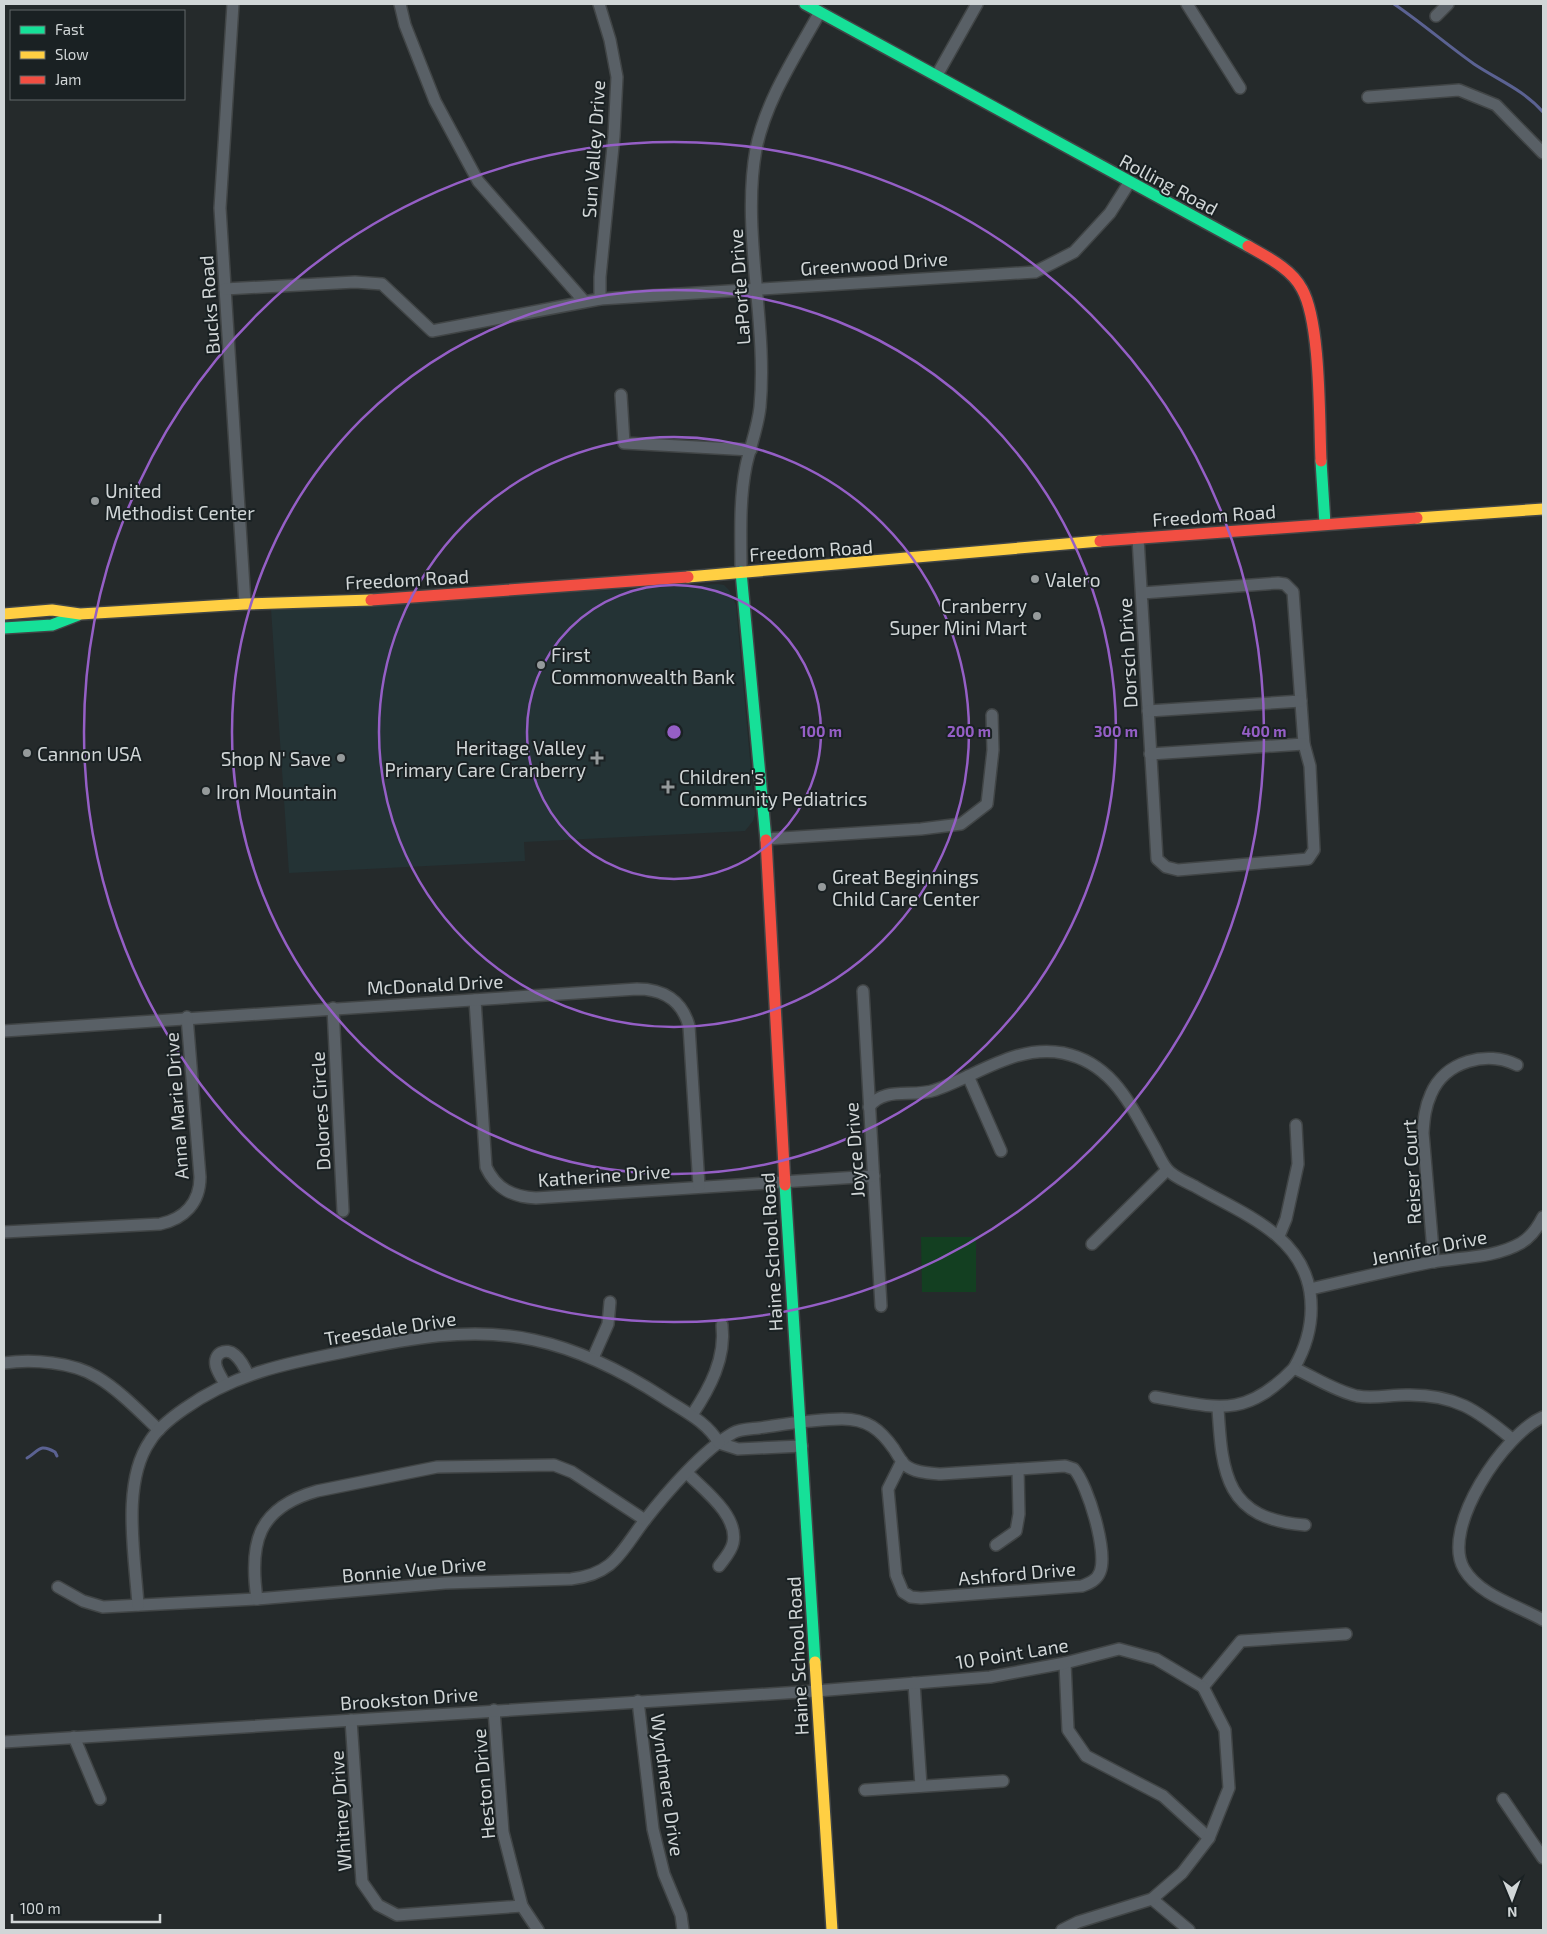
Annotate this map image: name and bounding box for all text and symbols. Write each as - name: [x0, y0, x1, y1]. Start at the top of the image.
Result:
- legend: [10, 10, 185, 100]
- text: Fast: [55, 20, 85, 38]
- text: Slow: [55, 45, 89, 63]
- text: Jam: [55, 70, 81, 88]
- street label: Sun Valley Drive: [577, 79, 609, 219]
- street label: Rolling Road: [1116, 148, 1222, 220]
- street label: LaPorte Drive: [723, 228, 755, 346]
- street label: Greenwood Drive: [799, 246, 949, 280]
- street label: Bucks Road: [194, 255, 224, 355]
- place label: United Methodist Center: [105, 479, 255, 524]
- marker: United Methodist Center: [89, 495, 101, 507]
- street label: Freedom Road: [1151, 499, 1277, 531]
- street label: Freedom Road: [748, 534, 874, 566]
- street label: Freedom Road: [344, 564, 470, 594]
- place label: Valero: [1045, 568, 1100, 591]
- marker: Valero: [1029, 573, 1041, 585]
- place label: Cranberry Super Mini Mart: [890, 594, 1027, 639]
- street label: Dorsch Drive: [1113, 597, 1141, 709]
- marker: Cranberry Super Mini Mart: [1031, 610, 1043, 622]
- place label: First Commonwealth Bank: [551, 643, 735, 688]
- marker: First Commonwealth Bank: [535, 659, 547, 671]
- text: 100 m: [800, 722, 842, 740]
- text: 200 m: [947, 722, 991, 740]
- text: 300 m: [1094, 722, 1138, 740]
- text: 400 m: [1242, 722, 1286, 740]
- centre of rings: [665, 723, 683, 741]
- place label: Heritage Valley Primary Care Cranberry: [385, 736, 586, 781]
- place label: Cannon USA: [37, 742, 142, 765]
- marker: Cannon USA: [21, 747, 33, 759]
- place label: Shop N' Save: [221, 747, 331, 770]
- marker: Heritage Valley Primary Care Cranberry: [590, 751, 604, 765]
- marker: Shop N' Save: [335, 752, 347, 764]
- place label: Children's Community Pediatrics: [679, 765, 867, 810]
- place label: Iron Mountain: [216, 780, 337, 803]
- marker: Children's Community Pediatrics: [661, 780, 675, 794]
- marker: Iron Mountain: [200, 785, 212, 797]
- place label: Great Beginnings Child Care Center: [832, 865, 980, 910]
- marker: Great Beginnings Child Care Center: [816, 881, 828, 893]
- street label: McDonald Drive: [366, 969, 504, 999]
- street label: Anna Marie Drive: [159, 1032, 193, 1180]
- street label: Dolores Circle: [305, 1051, 335, 1171]
- street label: Joyce Drive: [839, 1101, 869, 1199]
- street label: Reiser Court: [1397, 1119, 1425, 1225]
- street label: Katherine Drive: [537, 1159, 671, 1191]
- street label: Haine School Road: [755, 1172, 787, 1332]
- street label: Jennifer Drive: [1369, 1225, 1489, 1269]
- street label: Treesdale Drive: [322, 1306, 458, 1350]
- street label: Bonnie Vue Drive: [341, 1551, 487, 1587]
- street label: Ashford Drive: [957, 1556, 1077, 1590]
- street label: Haine School Road: [781, 1576, 813, 1736]
- street label: 10 Point Lane: [954, 1633, 1070, 1673]
- street label: Brookston Drive: [339, 1682, 479, 1714]
- street label: Wyndmere Drive: [647, 1712, 689, 1858]
- street label: Heston Drive: [467, 1728, 499, 1840]
- street label: Whitney Drive: [324, 1750, 356, 1872]
- north arrow: [1487, 1874, 1537, 1924]
- scale bar: [12, 1892, 160, 1924]
- text: 100 m: [20, 1899, 61, 1917]
- text: N: [1507, 1904, 1517, 1921]

